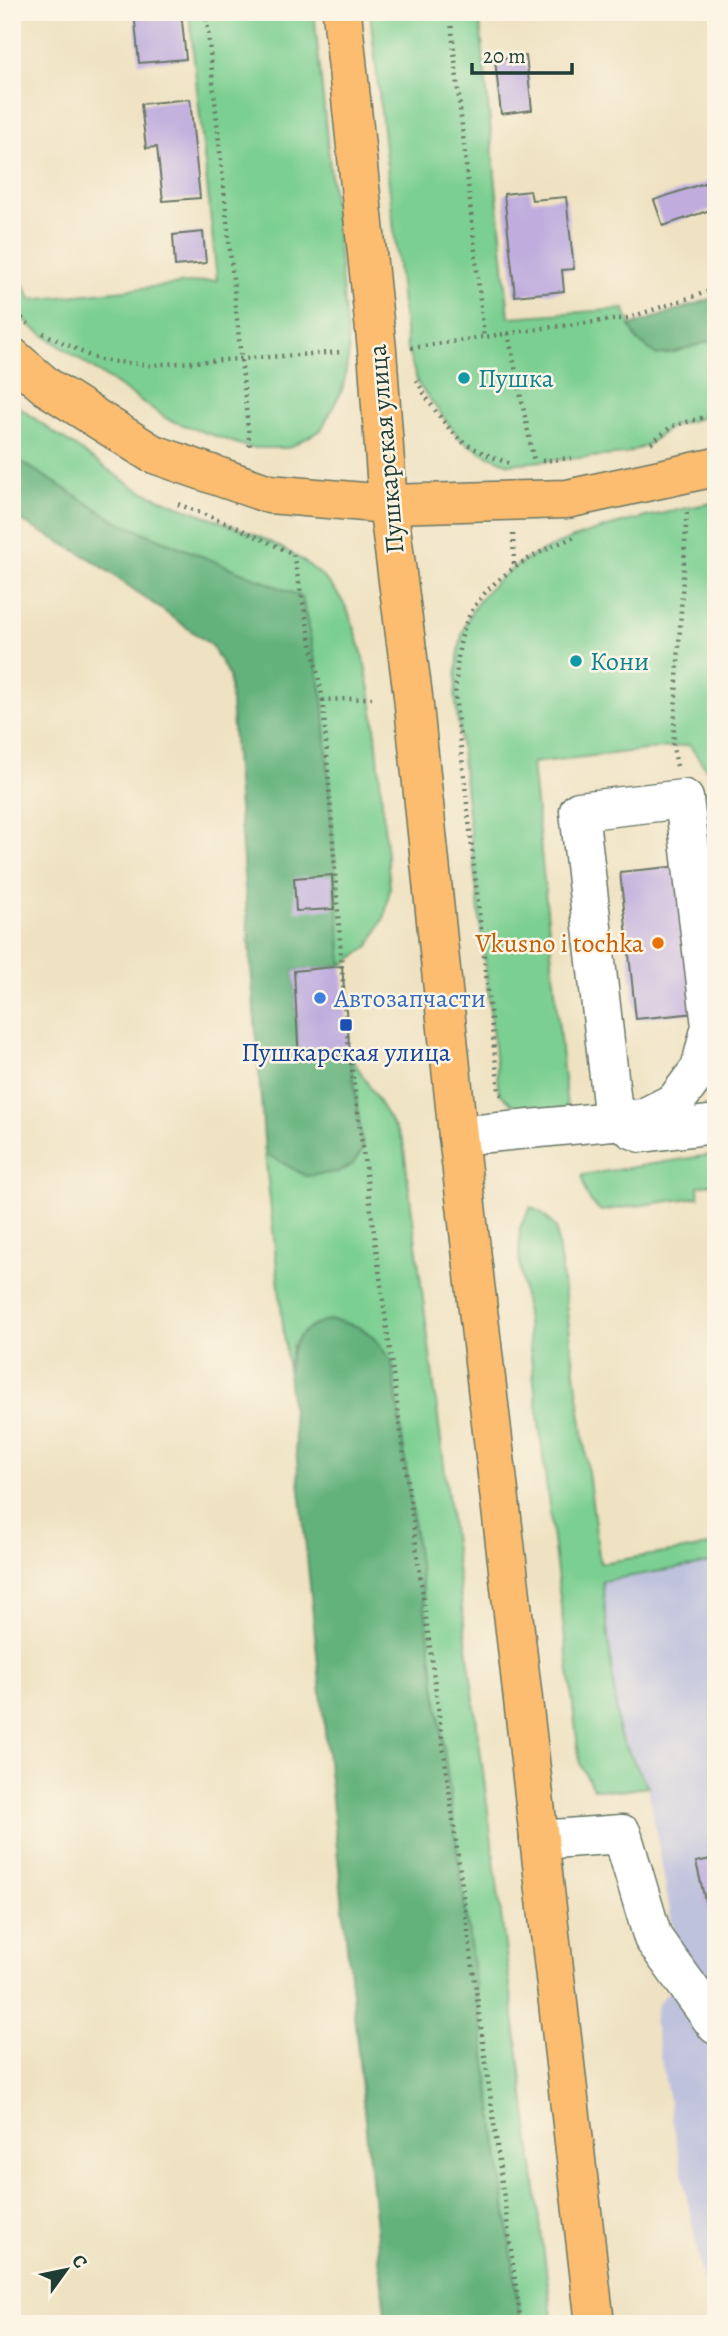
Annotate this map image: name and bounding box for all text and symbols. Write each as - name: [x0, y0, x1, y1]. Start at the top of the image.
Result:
- scale bar: [472, 32, 572, 76]
- text: 20 m: [483, 42, 526, 70]
- street label: Пушкарская улица: [359, 343, 413, 555]
- place label: Пушка: [478, 361, 554, 396]
- marker: Пушка: [456, 370, 472, 386]
- place label: Кони: [590, 644, 649, 679]
- marker: Кони: [568, 653, 584, 669]
- place label: Vkusno i tochka: [474, 926, 644, 961]
- marker: Vkusno i tochka: [650, 935, 666, 951]
- place label: Автозапчасти: [333, 981, 486, 1016]
- marker: Автозапчасти: [312, 990, 328, 1006]
- marker: Пушкарская улица: [338, 1017, 354, 1033]
- place label: Пушкарская улица: [241, 1035, 451, 1070]
- north arrow: [32, 2234, 102, 2304]
- text: С: [65, 2249, 94, 2273]

